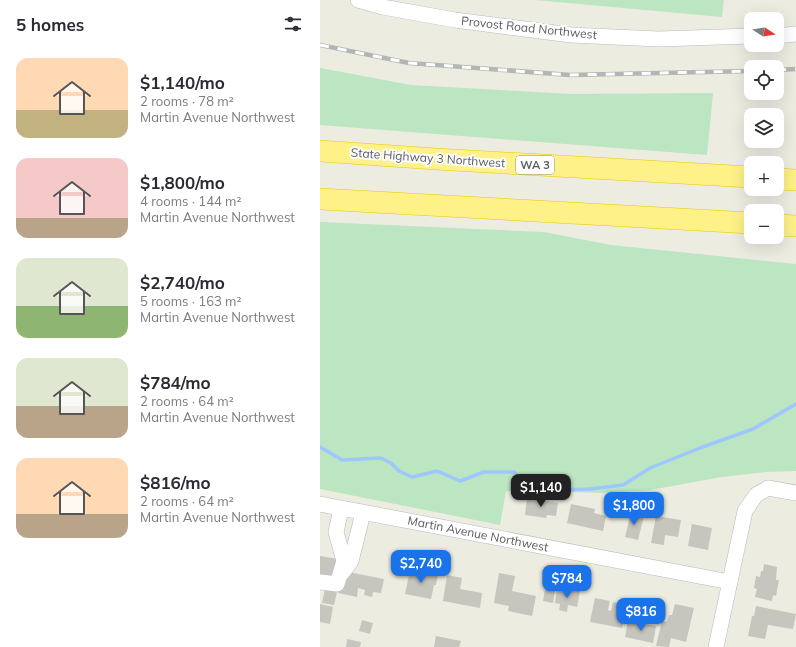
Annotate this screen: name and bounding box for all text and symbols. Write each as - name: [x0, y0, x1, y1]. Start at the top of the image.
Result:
- north arrow: [744, 12, 784, 52]
- map controls: [744, 12, 784, 244]
- icon: filters: [282, 13, 304, 35]
- street label: Provost Road Northwest: [461, 13, 598, 42]
- text: 5 homes: [16, 14, 84, 35]
- button: locate: [744, 60, 784, 100]
- text: $1,140/mo: [140, 72, 225, 93]
- icon: home: [48, 74, 96, 122]
- text: 2 rooms · 78 m²: [140, 93, 234, 109]
- button: layers: [744, 108, 784, 148]
- text: Martin Avenue Northwest: [140, 109, 295, 125]
- street label: State Highway 3 Northwest: [350, 145, 506, 170]
- road number: WA 3: [516, 156, 554, 174]
- button: +: [744, 156, 784, 196]
- text: $1,800/mo: [140, 172, 225, 193]
- icon: home: [48, 174, 96, 222]
- text: 4 rooms · 144 m²: [140, 193, 241, 209]
- button: −: [744, 204, 784, 244]
- text: Martin Avenue Northwest: [140, 209, 295, 225]
- text: $2,740/mo: [140, 272, 225, 293]
- icon: home: [48, 274, 96, 322]
- text: 5 rooms · 163 m²: [140, 293, 241, 309]
- text: Martin Avenue Northwest: [140, 309, 295, 325]
- text: $784/mo: [140, 372, 211, 393]
- icon: home: [48, 374, 96, 422]
- text: 2 rooms · 64 m²: [140, 393, 234, 409]
- text: Martin Avenue Northwest: [140, 409, 295, 425]
- text: $816/mo: [140, 472, 211, 493]
- icon: home: [48, 474, 96, 522]
- pin: $1,140: [508, 474, 574, 508]
- text: $1,140: [520, 479, 562, 495]
- pin: $1,800: [601, 492, 667, 526]
- text: 2 rooms · 64 m²: [140, 493, 234, 509]
- text: $1,800: [613, 497, 655, 513]
- text: Martin Avenue Northwest: [140, 509, 295, 525]
- street label: Martin Avenue Northwest: [407, 513, 550, 555]
- pin: $2,740: [388, 550, 454, 584]
- text: $2,740: [400, 555, 442, 571]
- pin: $784: [543, 565, 591, 599]
- text: $784: [551, 570, 583, 586]
- pin: $816: [617, 598, 665, 632]
- text: $816: [625, 603, 657, 619]

